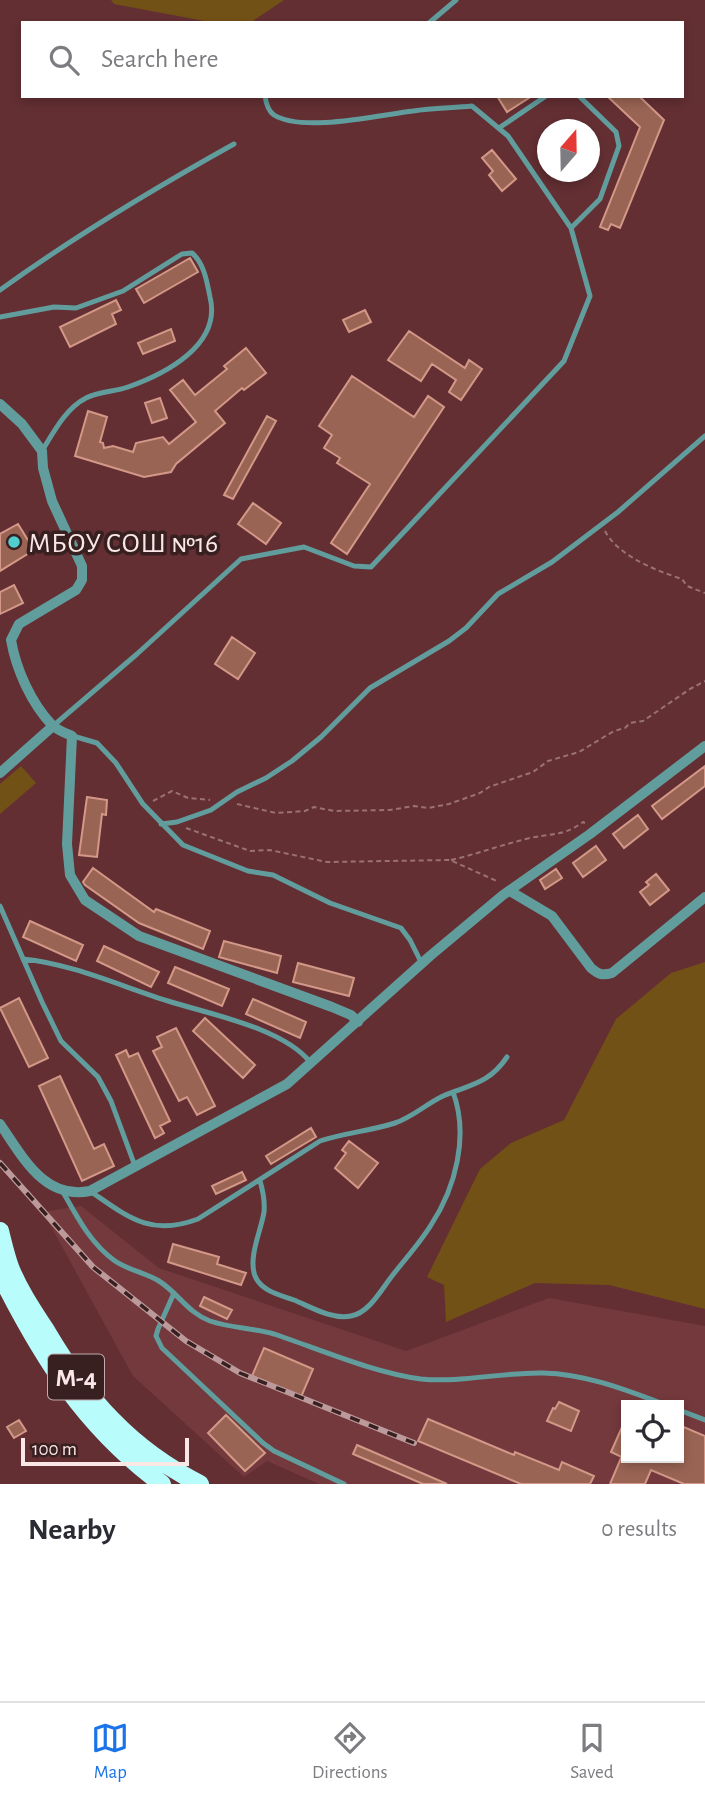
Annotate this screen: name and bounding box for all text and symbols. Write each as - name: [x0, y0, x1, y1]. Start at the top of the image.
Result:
- search box: [21, 21, 684, 98]
- icon: search: [45, 41, 83, 79]
- text: Search here: [101, 46, 219, 72]
- north arrow: [537, 119, 600, 182]
- place label: МБОУ СОШ №16: [28, 530, 218, 558]
- marker: МБОУ СОШ №16: [6, 534, 22, 550]
- road number: М-4: [48, 1354, 104, 1400]
- map controls: [621, 1400, 684, 1463]
- button: locate: [621, 1400, 684, 1463]
- scale bar: [21, 1435, 189, 1467]
- text: 100 m: [32, 1440, 77, 1459]
- text: Nearby: [28, 1515, 116, 1545]
- text: 0 results: [601, 1518, 677, 1541]
- tab: Map: [91, 1719, 129, 1784]
- tab: Directions: [312, 1719, 388, 1784]
- tab: Saved: [570, 1719, 614, 1784]

